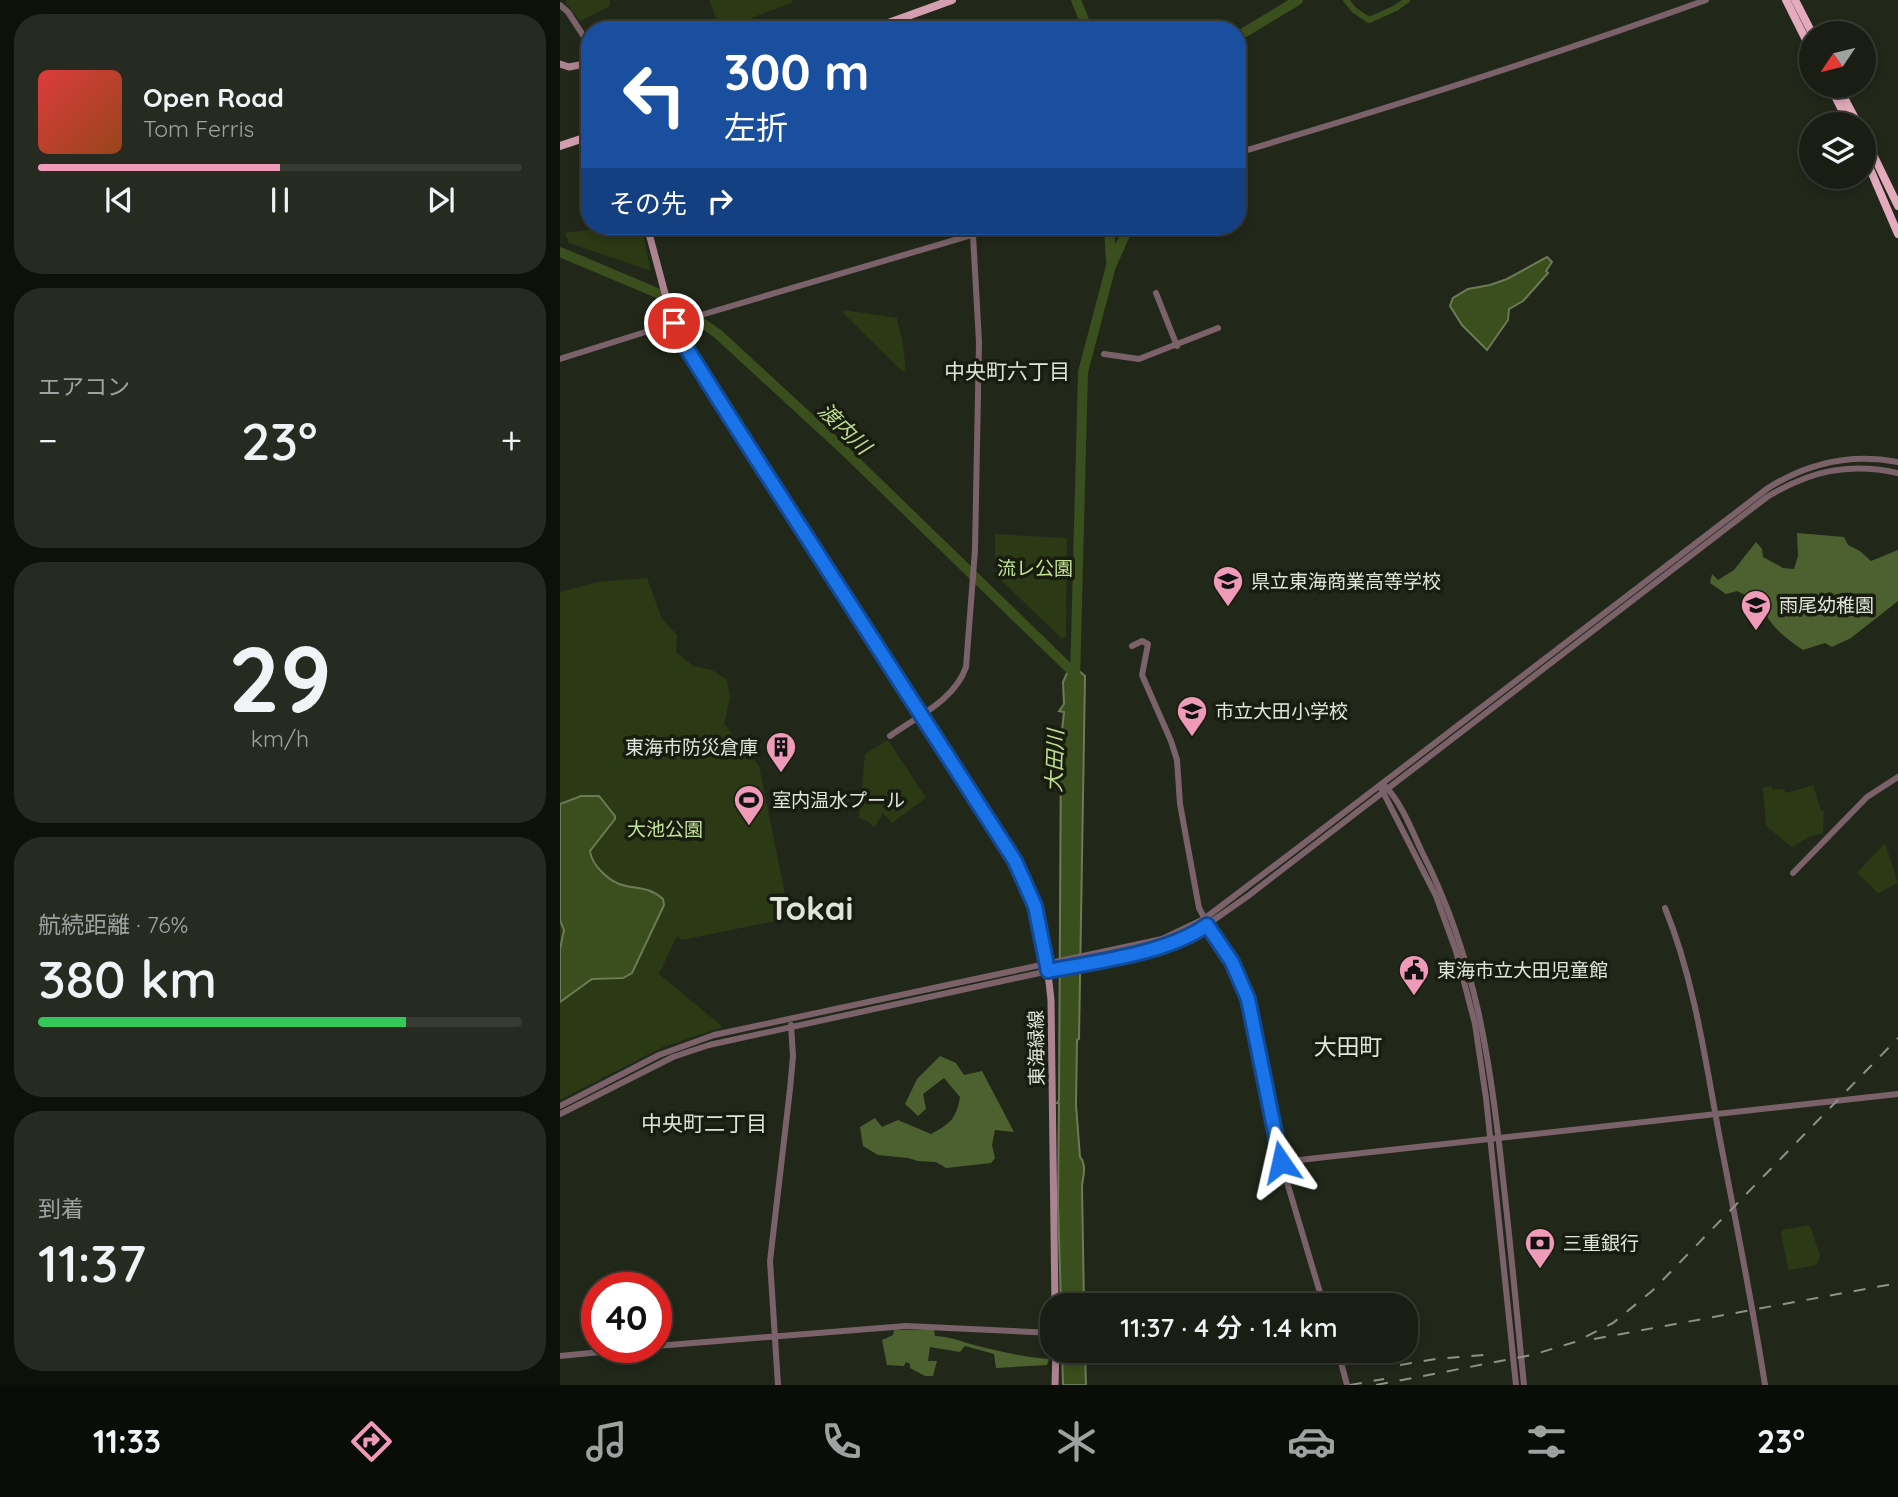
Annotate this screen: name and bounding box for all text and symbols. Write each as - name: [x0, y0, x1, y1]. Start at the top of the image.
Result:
- north arrow: [1799, 21, 1876, 98]
- map controls: [1799, 21, 1876, 189]
- text: 300 m: [724, 41, 869, 102]
- icon: left: [609, 49, 700, 140]
- text: Open Road: [143, 81, 284, 114]
- text: 左折: [724, 107, 788, 147]
- button: layers: [1799, 112, 1876, 189]
- text: Tom Ferris: [143, 114, 254, 143]
- icon: previous: [100, 181, 138, 219]
- icon: pause: [261, 181, 299, 219]
- icon: next: [422, 181, 460, 219]
- icon: right: [701, 182, 739, 220]
- text: その先: [609, 187, 687, 220]
- pin: [644, 293, 704, 353]
- icon: arrive: [655, 304, 693, 342]
- district label: 中央町六丁目: [944, 358, 1070, 384]
- text: エアコン: [38, 372, 130, 401]
- water label: 渡内川: [813, 397, 878, 461]
- text: 23°: [241, 408, 317, 473]
- text: −: [38, 416, 58, 464]
- text: +: [501, 416, 522, 464]
- park label: 流レ公園: [997, 556, 1073, 580]
- school or university icon: 県立東海商業高等学校: [1211, 564, 1245, 608]
- place label: 県立東海商業高等学校: [1251, 569, 1441, 593]
- school or university icon: 雨尾幼稚園: [1739, 588, 1773, 632]
- place label: 雨尾幼稚園: [1779, 593, 1874, 617]
- text: 29: [228, 621, 332, 735]
- school or university icon: 市立大田小学校: [1175, 694, 1209, 738]
- place label: 市立大田小学校: [1215, 699, 1348, 723]
- text: km/h: [251, 724, 309, 753]
- water label: 大田川: [1040, 727, 1068, 793]
- building icon: 東海市防災倉庫: [764, 730, 798, 774]
- place label: 東海市防災倉庫: [625, 735, 758, 759]
- sports icon: 室内温水プール: [732, 783, 766, 827]
- place label: 室内温水プール: [772, 788, 905, 812]
- park label: 大池公園: [627, 817, 703, 841]
- district label: Tokai: [769, 887, 853, 928]
- text: 航続距離 · 76%: [38, 910, 188, 939]
- text: 380 km: [38, 946, 217, 1011]
- public building icon: 東海市立大田児童館: [1397, 953, 1431, 997]
- place label: 東海市立大田児童館: [1437, 958, 1608, 982]
- street label: 東海緑線: [1023, 1010, 1049, 1086]
- district label: 大田町: [1314, 1032, 1383, 1061]
- district label: 中央町二丁目: [641, 1110, 767, 1136]
- position arrow: [1244, 1125, 1318, 1199]
- text: 到着: [38, 1194, 84, 1223]
- bank icon: 三重銀行: [1523, 1226, 1557, 1270]
- text: 11:37: [38, 1230, 146, 1295]
- place label: 三重銀行: [1563, 1231, 1639, 1255]
- speed limit sign: 40: [581, 1272, 672, 1363]
- text: 11:37 · 4 分 · 1.4 km: [1120, 1311, 1338, 1344]
- icon: directions: [347, 1417, 396, 1466]
- icon: music: [582, 1417, 631, 1466]
- icon: phone: [817, 1417, 866, 1466]
- icon: climate: [1052, 1417, 1101, 1466]
- icon: car: [1287, 1417, 1336, 1466]
- icon: filters: [1522, 1417, 1571, 1466]
- text: 11:33: [93, 1421, 161, 1461]
- text: 23°: [1757, 1421, 1805, 1461]

